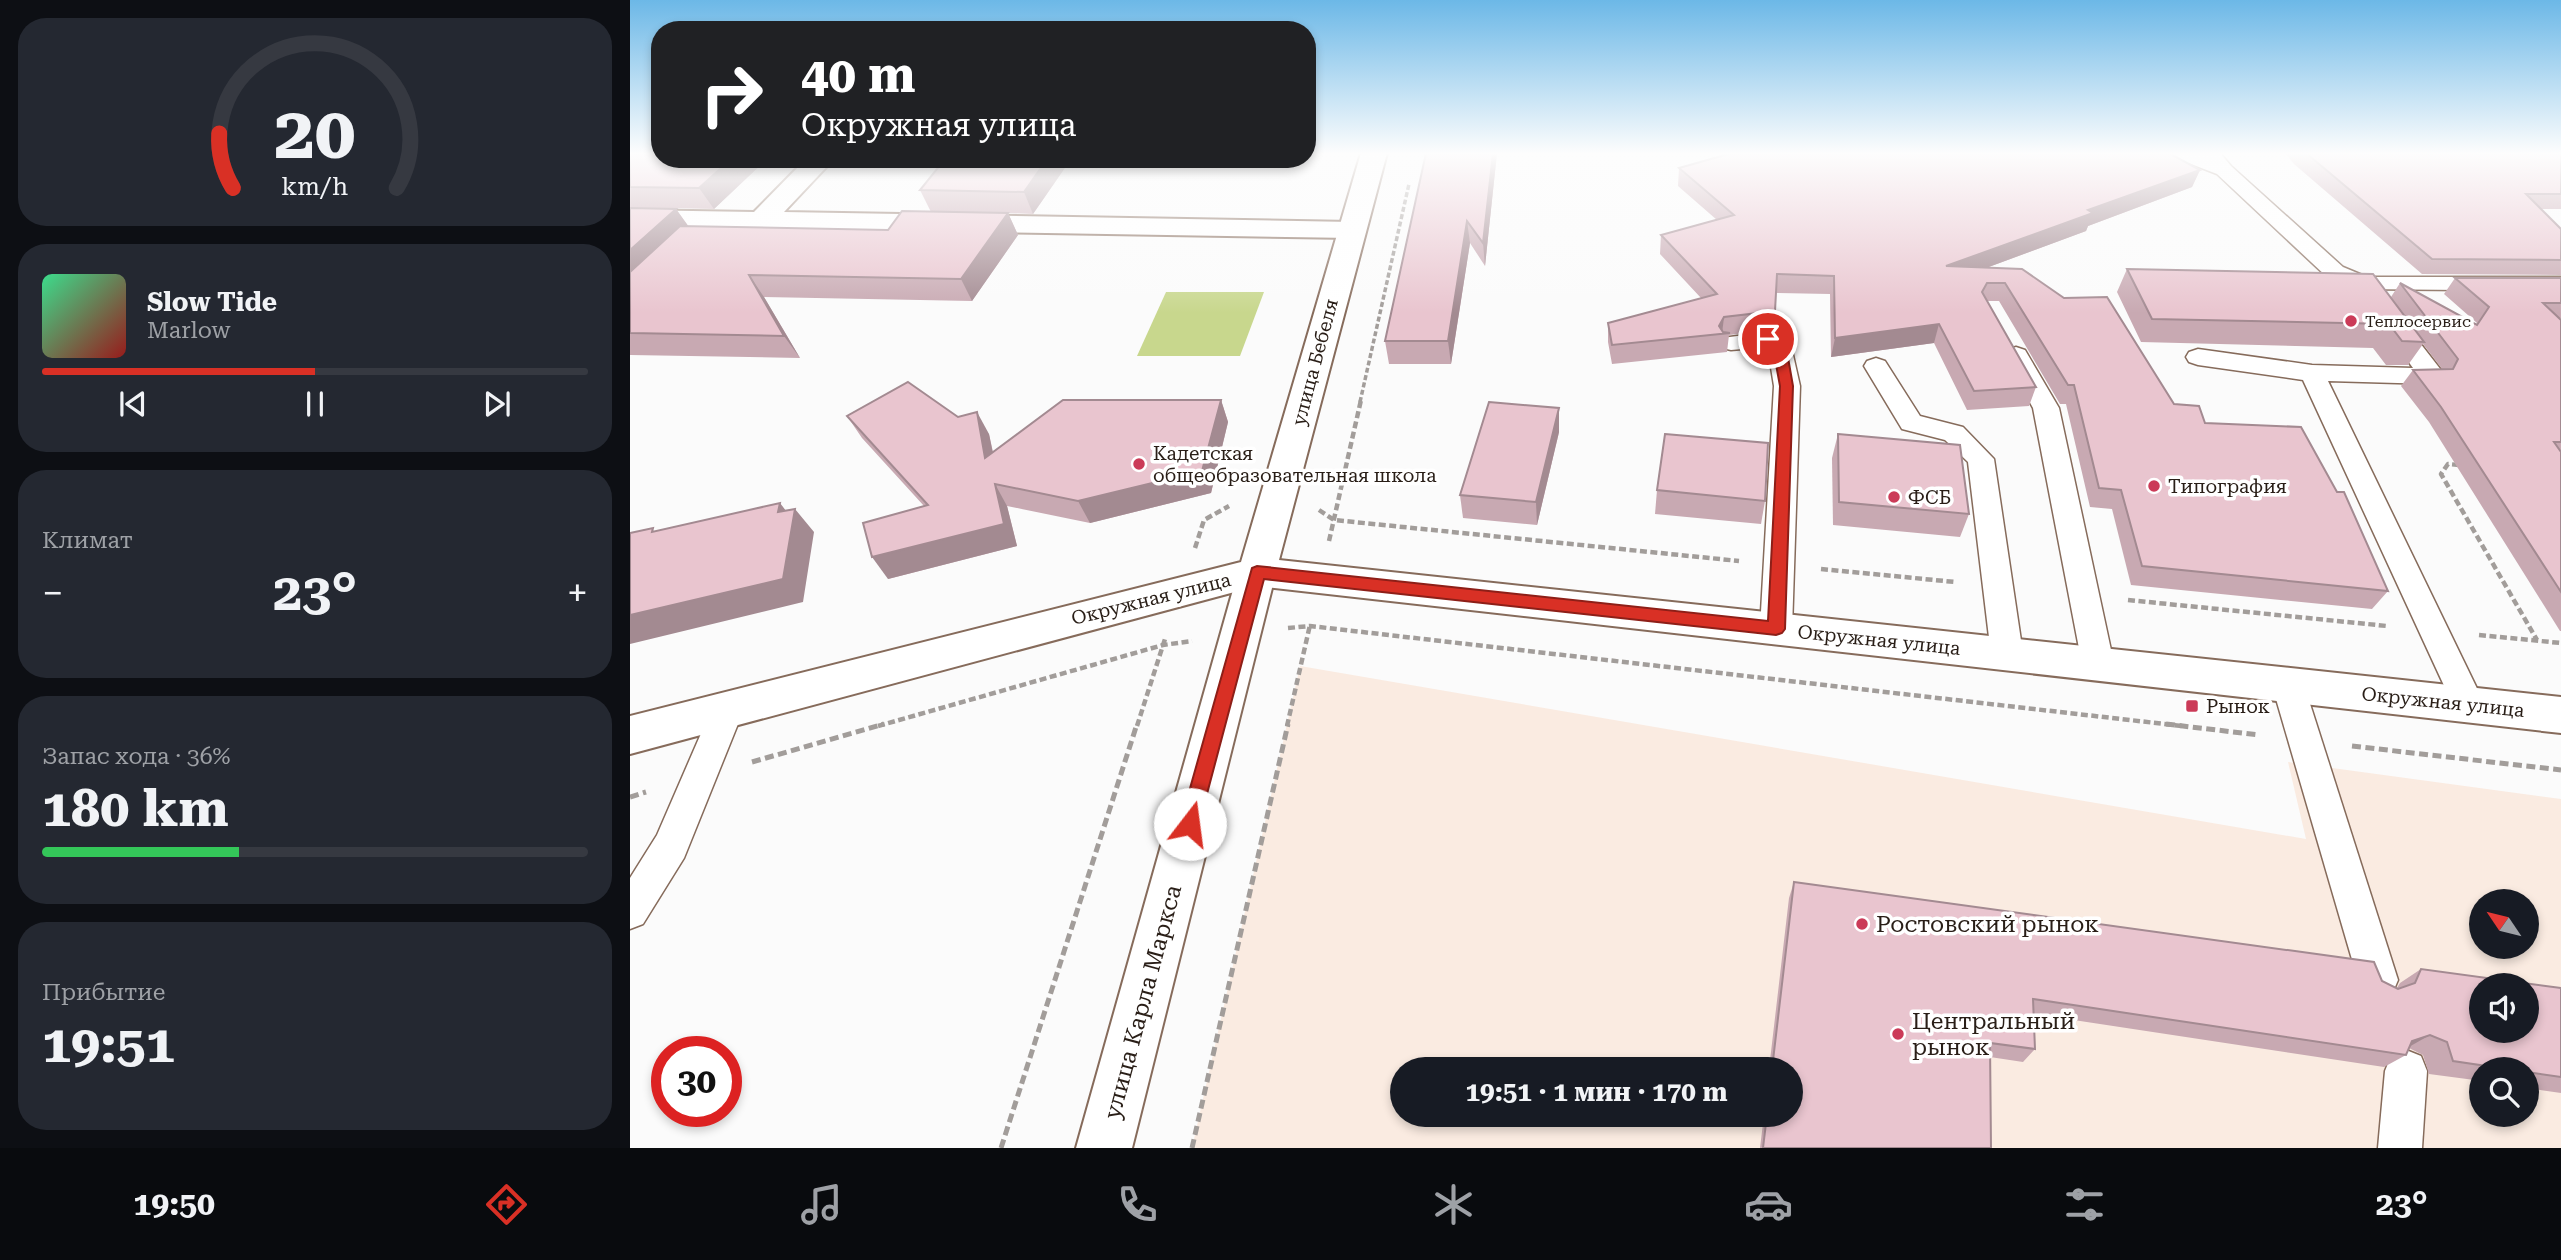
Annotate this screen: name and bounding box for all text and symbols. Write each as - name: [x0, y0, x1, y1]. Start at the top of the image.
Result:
- text: 40 m: [801, 47, 916, 104]
- icon: right: [686, 49, 777, 140]
- text: 20: [274, 91, 356, 176]
- text: Окружная улица: [801, 106, 1076, 144]
- text: km/h: [282, 172, 348, 201]
- text: Slow Tide: [147, 287, 277, 317]
- street label: улица Бебеля: [1287, 296, 1343, 428]
- pin: [1738, 309, 1798, 369]
- place label: Теплосервис: [2365, 312, 2471, 331]
- marker: Теплосервис: [2343, 313, 2359, 329]
- text: Marlow: [147, 317, 230, 344]
- icon: arrive: [1749, 320, 1787, 358]
- icon: previous: [114, 385, 152, 423]
- icon: pause: [296, 385, 334, 423]
- icon: next: [478, 385, 516, 423]
- place label: Кадетская общеобразовательная школа: [1153, 442, 1437, 487]
- marker: Кадетская общеобразовательная школа: [1131, 456, 1147, 472]
- place label: Типография: [2168, 475, 2287, 498]
- marker: Типография: [2146, 478, 2162, 494]
- place label: ФСБ: [1908, 486, 1951, 509]
- marker: ФСБ: [1886, 489, 1902, 505]
- text: Климат: [42, 527, 133, 554]
- text: 23°: [273, 562, 357, 623]
- street label: Окружная улица: [1069, 568, 1234, 630]
- text: −: [42, 571, 63, 615]
- text: +: [567, 571, 588, 615]
- street label: Окружная улица: [1796, 620, 1962, 660]
- street label: Окружная улица: [2360, 682, 2526, 722]
- place label: Рынок: [2206, 695, 2270, 718]
- marker: Рынок: [2184, 698, 2200, 714]
- text: Запас хода · 36%: [42, 743, 231, 770]
- text: 180 km: [42, 778, 229, 839]
- position arrow: [1153, 787, 1227, 861]
- street label: улица Карла Маркса: [1099, 882, 1187, 1122]
- north arrow: [2469, 889, 2539, 959]
- map controls: [2469, 889, 2539, 1127]
- place label: Ростовский рынок: [1876, 911, 2099, 938]
- marker: Ростовский рынок: [1854, 916, 1870, 932]
- button: sound: [2469, 973, 2539, 1043]
- text: Прибытие: [42, 979, 165, 1006]
- place label: Центральный рынок: [1912, 1008, 2075, 1061]
- text: 19:51: [42, 1014, 175, 1075]
- marker: Центральный рынок: [1890, 1026, 1906, 1042]
- speed limit sign: 30: [651, 1036, 742, 1127]
- button: search: [2469, 1057, 2539, 1127]
- text: 19:51 · 1 мин · 170 m: [1466, 1077, 1727, 1107]
- icon: directions: [482, 1180, 531, 1229]
- icon: music: [797, 1180, 846, 1229]
- icon: phone: [1113, 1180, 1162, 1229]
- icon: climate: [1429, 1180, 1478, 1229]
- icon: car: [1744, 1180, 1793, 1229]
- icon: filters: [2060, 1180, 2109, 1229]
- text: 19:50: [133, 1185, 215, 1223]
- text: 23°: [2376, 1185, 2428, 1223]

